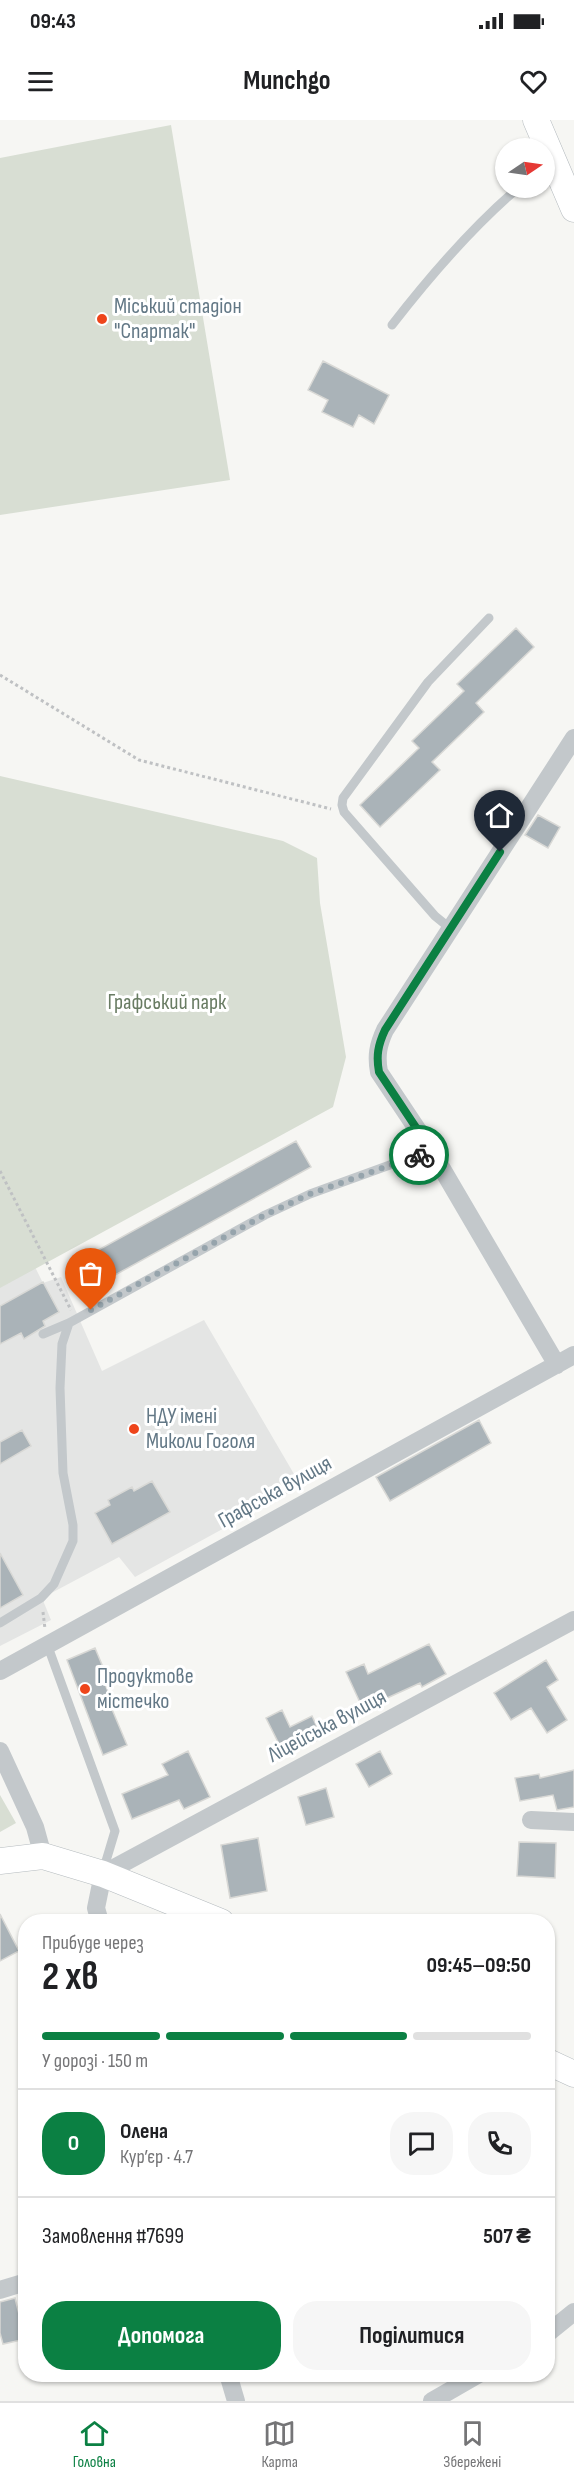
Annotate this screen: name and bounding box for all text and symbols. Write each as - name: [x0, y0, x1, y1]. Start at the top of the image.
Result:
- text: 09:43: [30, 8, 76, 35]
- icon: menu: [24, 65, 57, 98]
- text: Munchgo: [243, 65, 331, 97]
- icon: heart: [517, 65, 550, 98]
- north arrow: [495, 138, 555, 198]
- map controls: [495, 138, 555, 198]
- place label: Міський стадіон "Спартак": [114, 293, 242, 345]
- marker: Міський стадіон "Спартак": [95, 312, 109, 326]
- pin: [474, 790, 525, 852]
- icon: home: [483, 799, 516, 832]
- park label: Графський парк: [108, 989, 227, 1016]
- courier: [389, 1125, 449, 1185]
- icon: bike: [403, 1139, 436, 1172]
- pin: [65, 1248, 116, 1310]
- icon: bag: [74, 1257, 107, 1290]
- place label: НДУ імені Миколи Гоголя: [146, 1403, 255, 1455]
- marker: НДУ імені Миколи Гоголя: [127, 1422, 141, 1436]
- street label: Графська вулиця: [213, 1450, 337, 1534]
- place label: Продуктове містечко: [97, 1663, 194, 1715]
- marker: Продуктове містечко: [78, 1682, 92, 1696]
- street label: Ліцейська вулиця: [262, 1683, 391, 1769]
- text: Прибуде через: [42, 1931, 144, 1955]
- text: 09:45–09:50: [427, 1952, 531, 1979]
- text: 2 хв: [42, 1954, 98, 2001]
- text: У дорозі · 150 m: [42, 2049, 148, 2073]
- button: chat: [390, 2112, 453, 2175]
- button: phone: [468, 2112, 531, 2175]
- text: Олена: [120, 2118, 168, 2145]
- text: О: [68, 2130, 79, 2157]
- text: Кур’єр · 4.7: [120, 2145, 193, 2169]
- text: Замовлення #7699: [42, 2223, 184, 2250]
- text: 507 ₴: [483, 2223, 531, 2250]
- button: Допомога: [42, 2301, 281, 2370]
- button: Поділитися: [293, 2301, 531, 2370]
- tab: Головна: [73, 2417, 116, 2472]
- tab: Карта: [261, 2417, 298, 2472]
- tab: Збережені: [443, 2417, 501, 2472]

